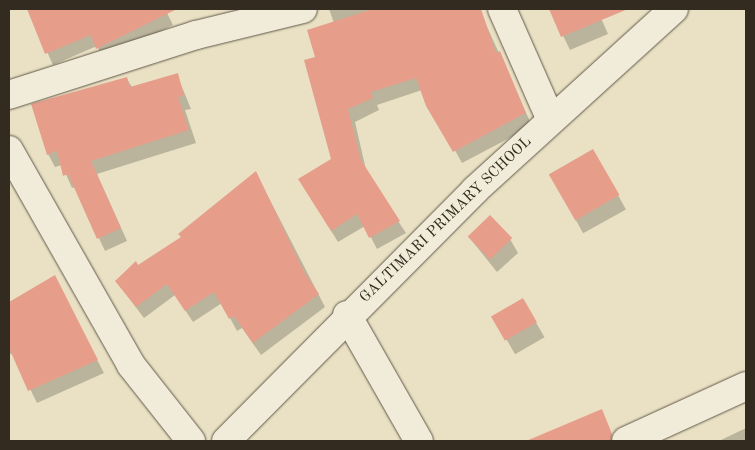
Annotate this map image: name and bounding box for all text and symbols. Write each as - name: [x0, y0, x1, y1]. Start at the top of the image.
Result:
- street label: GALTIMARI PRIMARY SCHOOL: [356, 133, 536, 307]

